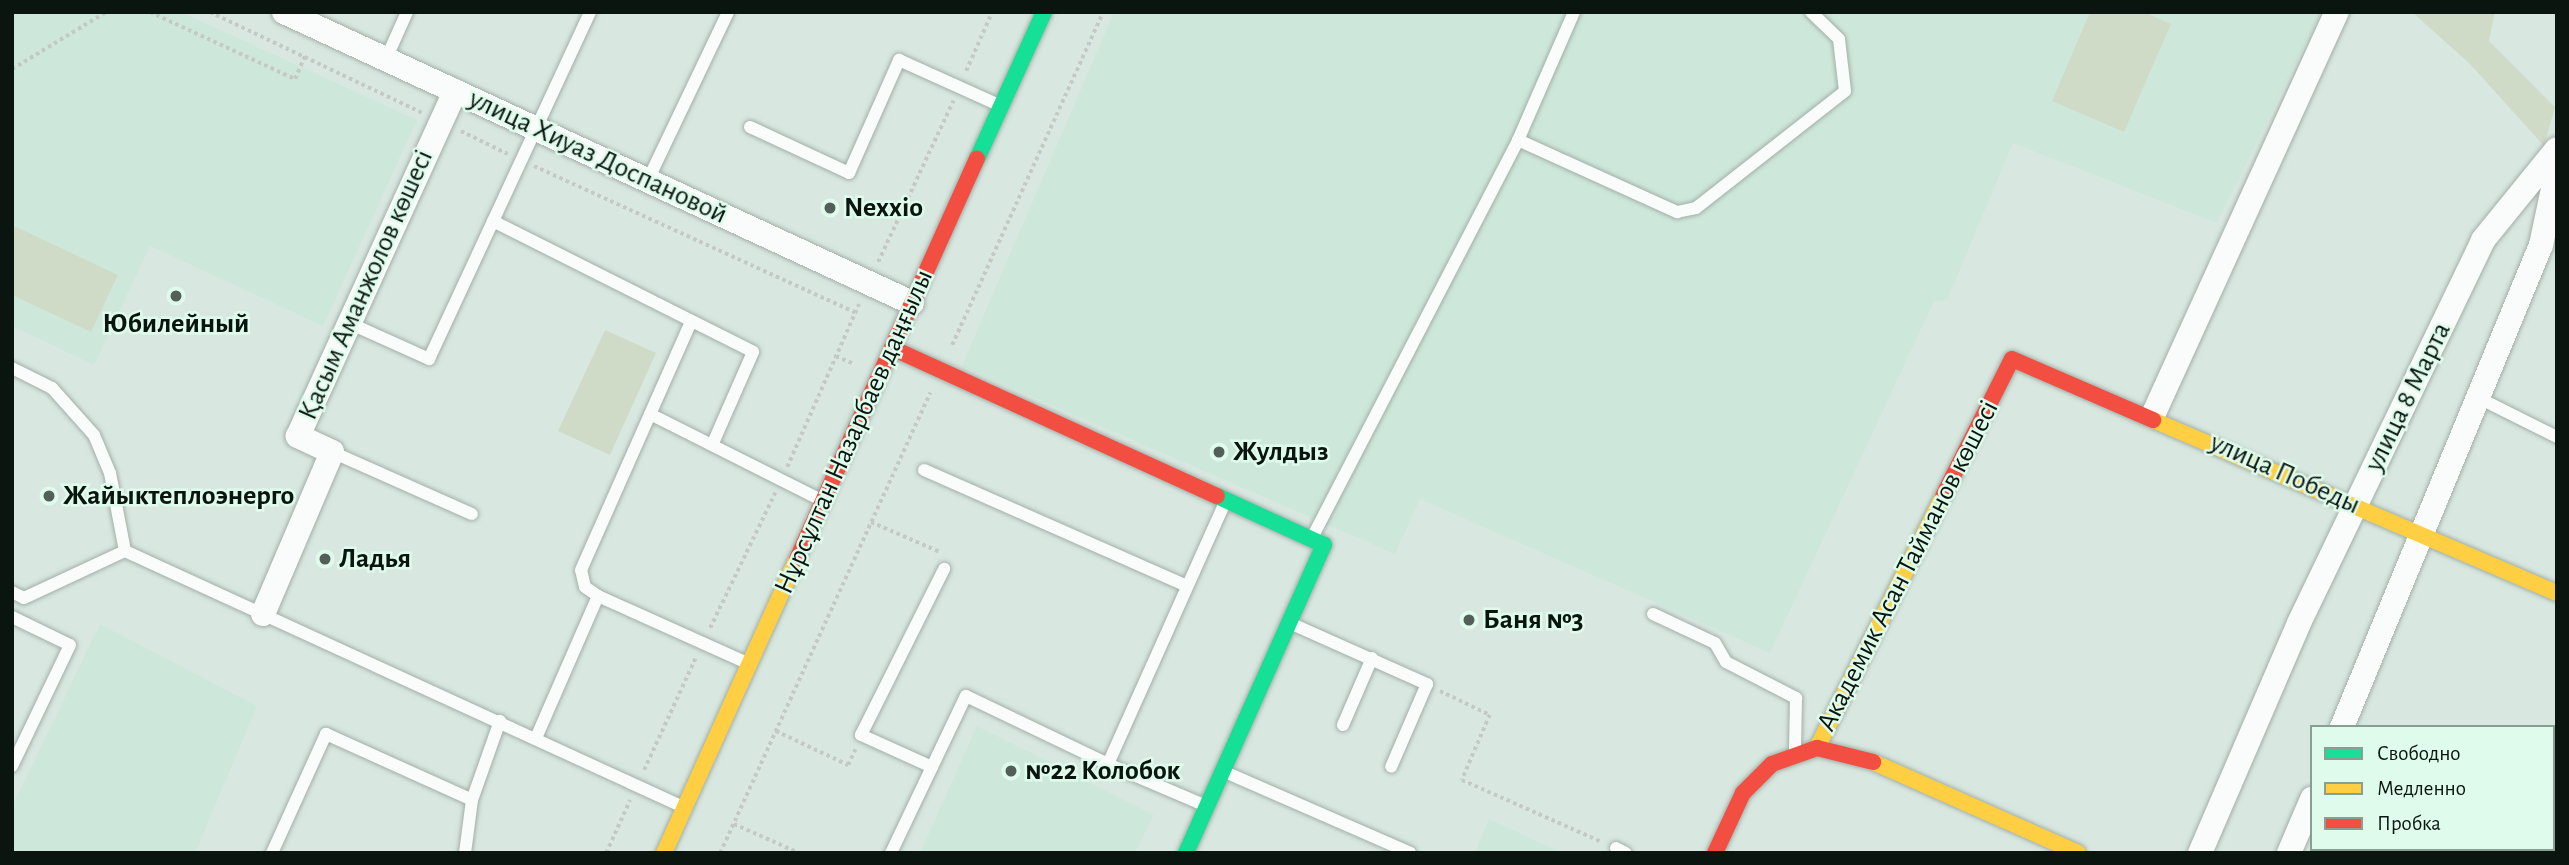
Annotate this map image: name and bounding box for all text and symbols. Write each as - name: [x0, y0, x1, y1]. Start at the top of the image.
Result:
- street label: улица Хиуаз Доспановой: [463, 82, 733, 232]
- street label: Қасым Аманжолов көшесі: [291, 145, 441, 425]
- place label: Nexxio: [844, 191, 923, 225]
- marker: Nexxio: [822, 200, 838, 216]
- street label: Нұрсұлтан Назарбаев даңғылы: [767, 265, 941, 599]
- marker: Юбилейный: [168, 288, 184, 304]
- place label: Юбилейный: [103, 307, 249, 341]
- street label: улица 8 Марта: [2358, 317, 2458, 477]
- street label: Академик Асан Тайманов көшесі: [1810, 395, 2006, 737]
- street label: улица Победы: [2205, 426, 2365, 522]
- place label: Жулдыз: [1233, 435, 1329, 469]
- marker: Жулдыз: [1211, 444, 1227, 460]
- place label: Жайыктеплоэнерго: [63, 479, 294, 513]
- marker: Жайыктеплоэнерго: [41, 488, 57, 504]
- place label: Ладья: [339, 542, 411, 576]
- marker: Ладья: [317, 551, 333, 567]
- place label: Баня №3: [1483, 603, 1584, 637]
- marker: Баня №3: [1461, 612, 1477, 628]
- legend: [2310, 725, 2555, 851]
- text: Свободно: [2377, 743, 2461, 764]
- place label: №22 Колобок: [1025, 754, 1180, 788]
- marker: №22 Колобок: [1003, 763, 1019, 779]
- text: Медленно: [2377, 778, 2466, 799]
- text: Пробка: [2377, 813, 2441, 834]

